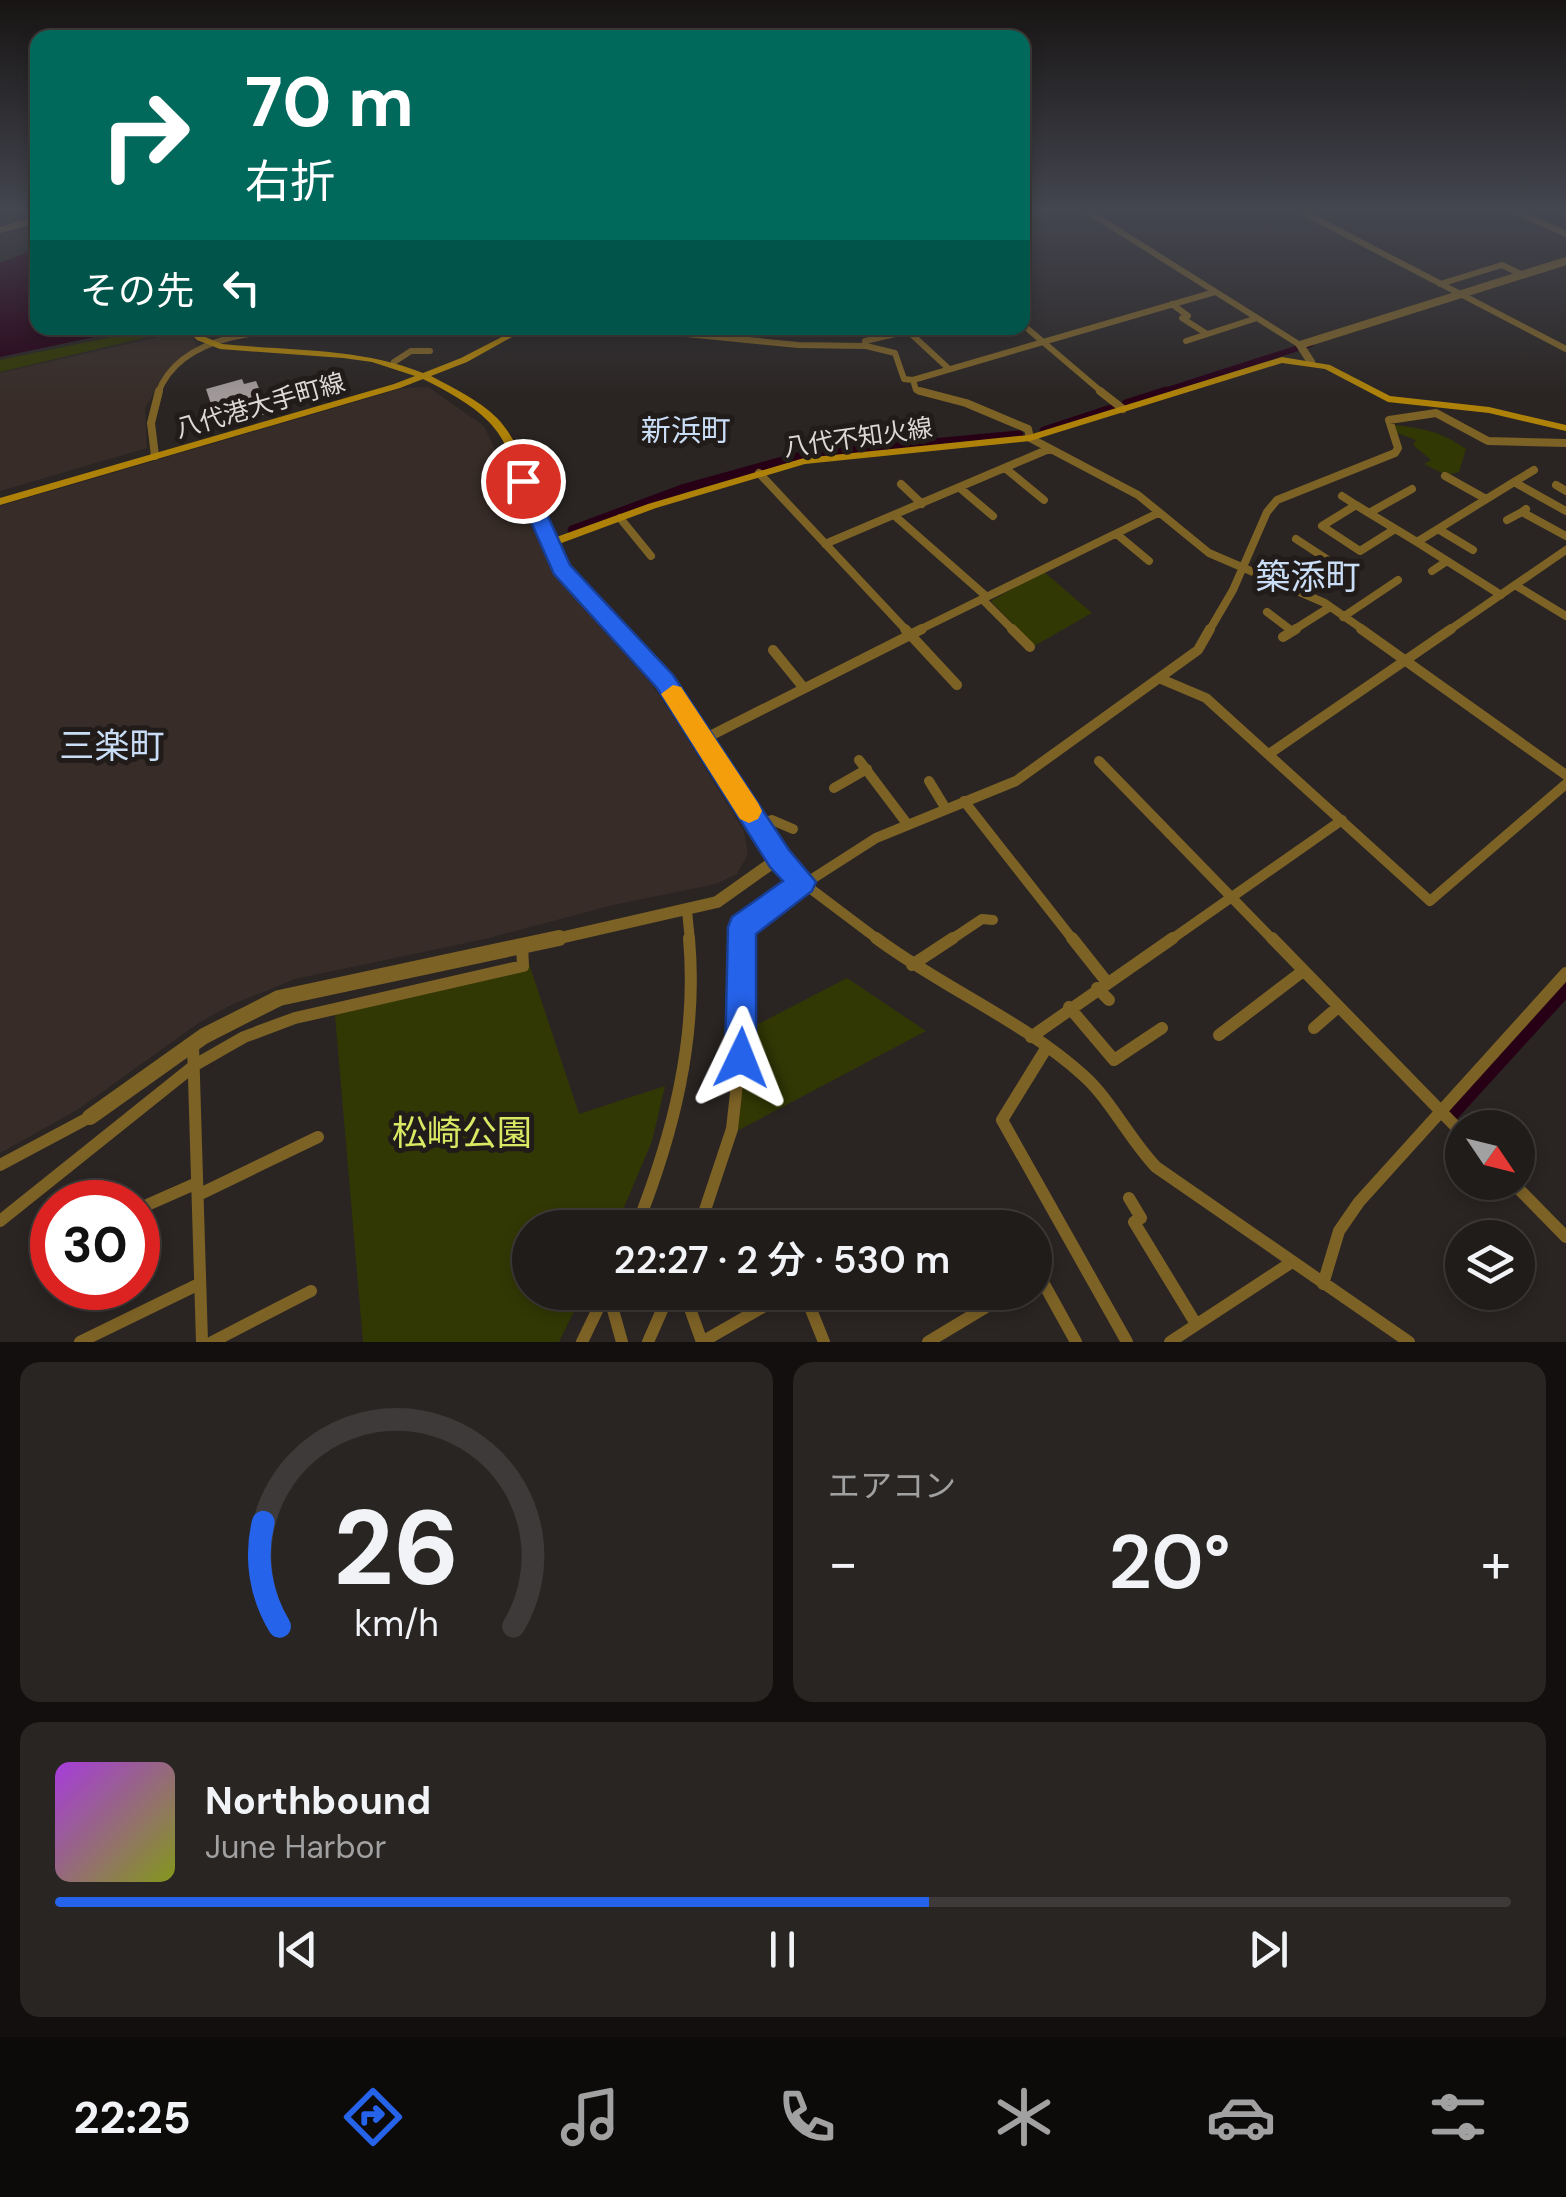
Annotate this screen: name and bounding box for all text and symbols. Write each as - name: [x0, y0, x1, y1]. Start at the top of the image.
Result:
- text: 70 m: [245, 57, 414, 148]
- icon: right: [80, 70, 210, 200]
- text: 右折: [245, 152, 335, 211]
- icon: left: [214, 260, 269, 315]
- text: その先: [80, 266, 194, 316]
- street label: 八代港大手町線: [171, 365, 349, 445]
- district label: 新浜町: [641, 411, 731, 450]
- street label: 八代不知火線: [781, 411, 935, 464]
- pin: [481, 439, 566, 524]
- icon: arrive: [496, 454, 551, 509]
- district label: 築添町: [1255, 554, 1361, 600]
- district label: 三楽町: [59, 723, 165, 769]
- position arrow: [689, 1006, 793, 1110]
- park label: 松崎公園: [392, 1110, 532, 1156]
- north arrow: [1445, 1110, 1535, 1200]
- map controls: [1445, 1110, 1535, 1310]
- speed limit sign: 30: [30, 1180, 160, 1310]
- button: layers: [1445, 1220, 1535, 1310]
- text: 22:27 · 2 分 · 530 m: [614, 1235, 950, 1285]
- text: エアコン: [828, 1465, 956, 1507]
- text: 26: [334, 1481, 459, 1616]
- text: 20°: [1109, 1514, 1230, 1611]
- text: −: [828, 1527, 858, 1599]
- text: +: [1481, 1527, 1511, 1599]
- text: km/h: [354, 1601, 439, 1647]
- text: Northbound: [205, 1776, 431, 1826]
- text: June Harbor: [205, 1826, 386, 1868]
- icon: previous: [270, 1922, 325, 1977]
- icon: pause: [755, 1922, 810, 1977]
- icon: next: [1241, 1922, 1296, 1977]
- icon: directions: [338, 2082, 408, 2152]
- icon: music: [555, 2082, 625, 2152]
- icon: phone: [772, 2082, 842, 2152]
- icon: climate: [989, 2082, 1059, 2152]
- icon: car: [1206, 2082, 1276, 2152]
- icon: filters: [1423, 2082, 1493, 2152]
- text: 22:25: [73, 2088, 191, 2147]

